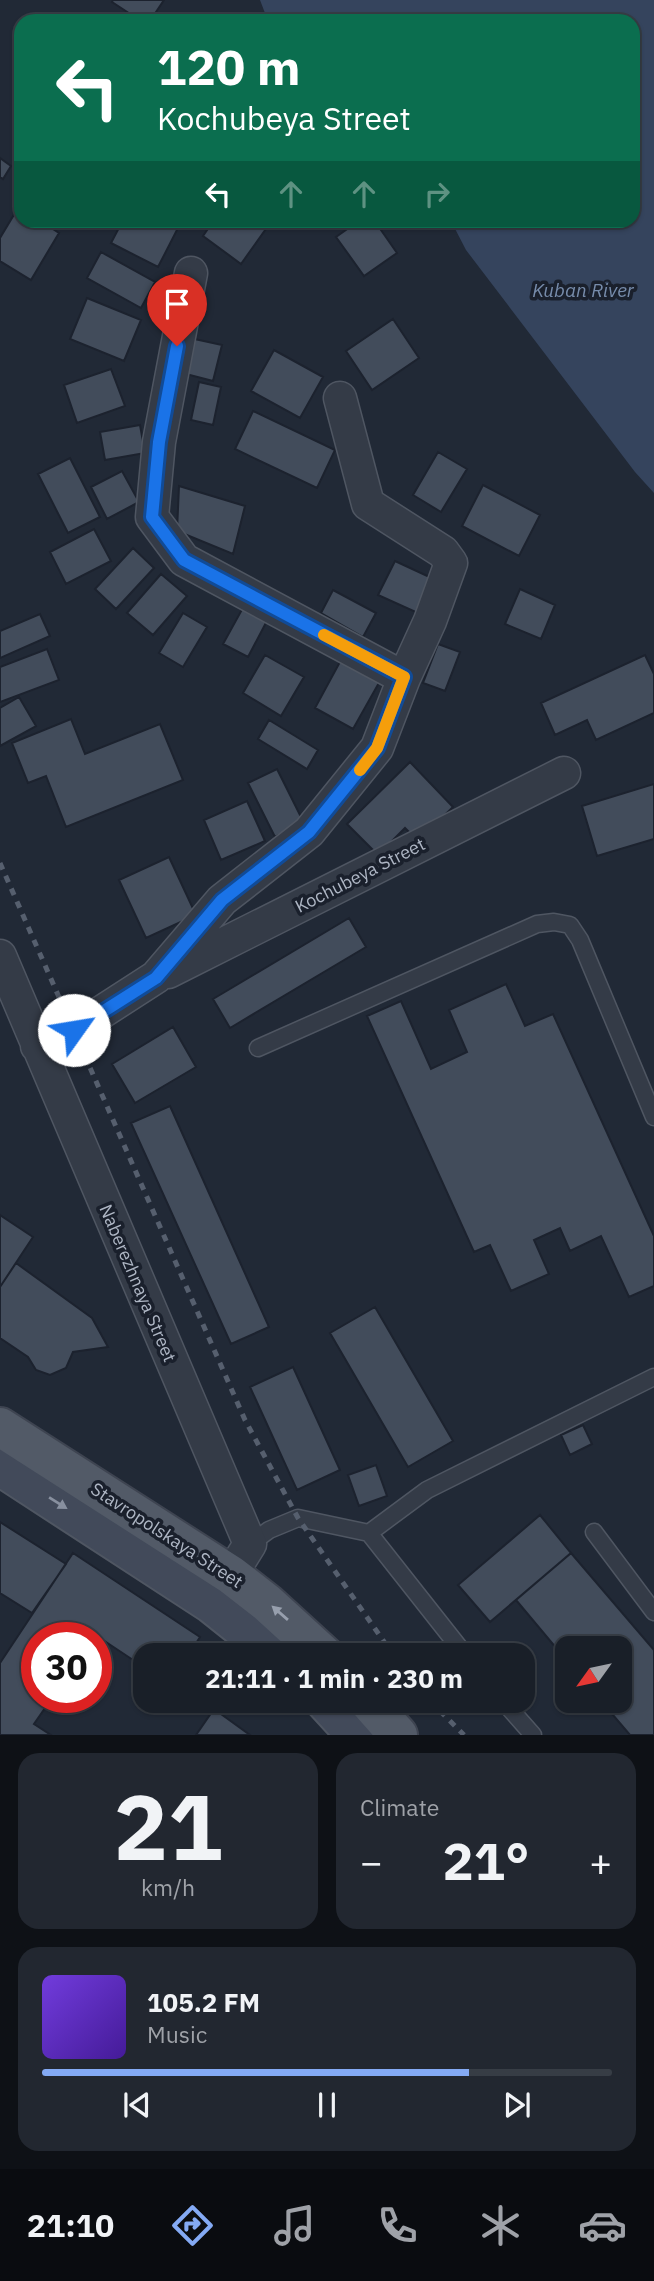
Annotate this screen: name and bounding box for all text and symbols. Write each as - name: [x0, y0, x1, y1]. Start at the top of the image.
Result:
- text: 120 m: [157, 35, 301, 98]
- icon: left: [42, 42, 133, 133]
- text: Kochubeya Street: [157, 97, 411, 139]
- icon: left: [199, 175, 237, 213]
- icon: ahead: [272, 175, 310, 213]
- icon: ahead: [345, 175, 383, 213]
- icon: right: [418, 175, 456, 213]
- pin: [147, 274, 207, 346]
- water label: Kuban River: [532, 278, 635, 302]
- icon: arrive: [158, 285, 196, 323]
- street label: Kochubeya Street: [291, 832, 429, 918]
- position arrow: [37, 993, 111, 1067]
- street label: Naberezhnaya Street: [94, 1201, 182, 1365]
- street label: Stavropolskaya Street: [87, 1477, 247, 1593]
- one-way arrow: [48, 1496, 67, 1509]
- one-way arrow: [272, 1606, 289, 1622]
- speed limit sign: 30: [21, 1622, 112, 1713]
- north arrow: [555, 1636, 632, 1713]
- map controls: [555, 1636, 632, 1713]
- text: 21:11 · 1 min · 230 m: [205, 1661, 463, 1695]
- text: 21: [113, 1767, 223, 1885]
- text: Climate: [360, 1792, 439, 1822]
- text: 21°: [443, 1827, 529, 1894]
- text: −: [360, 1837, 383, 1886]
- text: +: [589, 1837, 612, 1886]
- text: km/h: [141, 1872, 195, 1902]
- text: 105.2 FM: [147, 1985, 260, 2019]
- text: Music: [147, 2019, 207, 2049]
- icon: previous: [118, 2086, 156, 2124]
- icon: pause: [308, 2086, 346, 2124]
- icon: next: [498, 2086, 536, 2124]
- icon: directions: [168, 2201, 217, 2250]
- icon: music: [270, 2201, 319, 2250]
- icon: phone: [373, 2201, 422, 2250]
- icon: climate: [476, 2201, 525, 2250]
- icon: car: [578, 2201, 627, 2250]
- text: 21:10: [27, 2204, 114, 2246]

